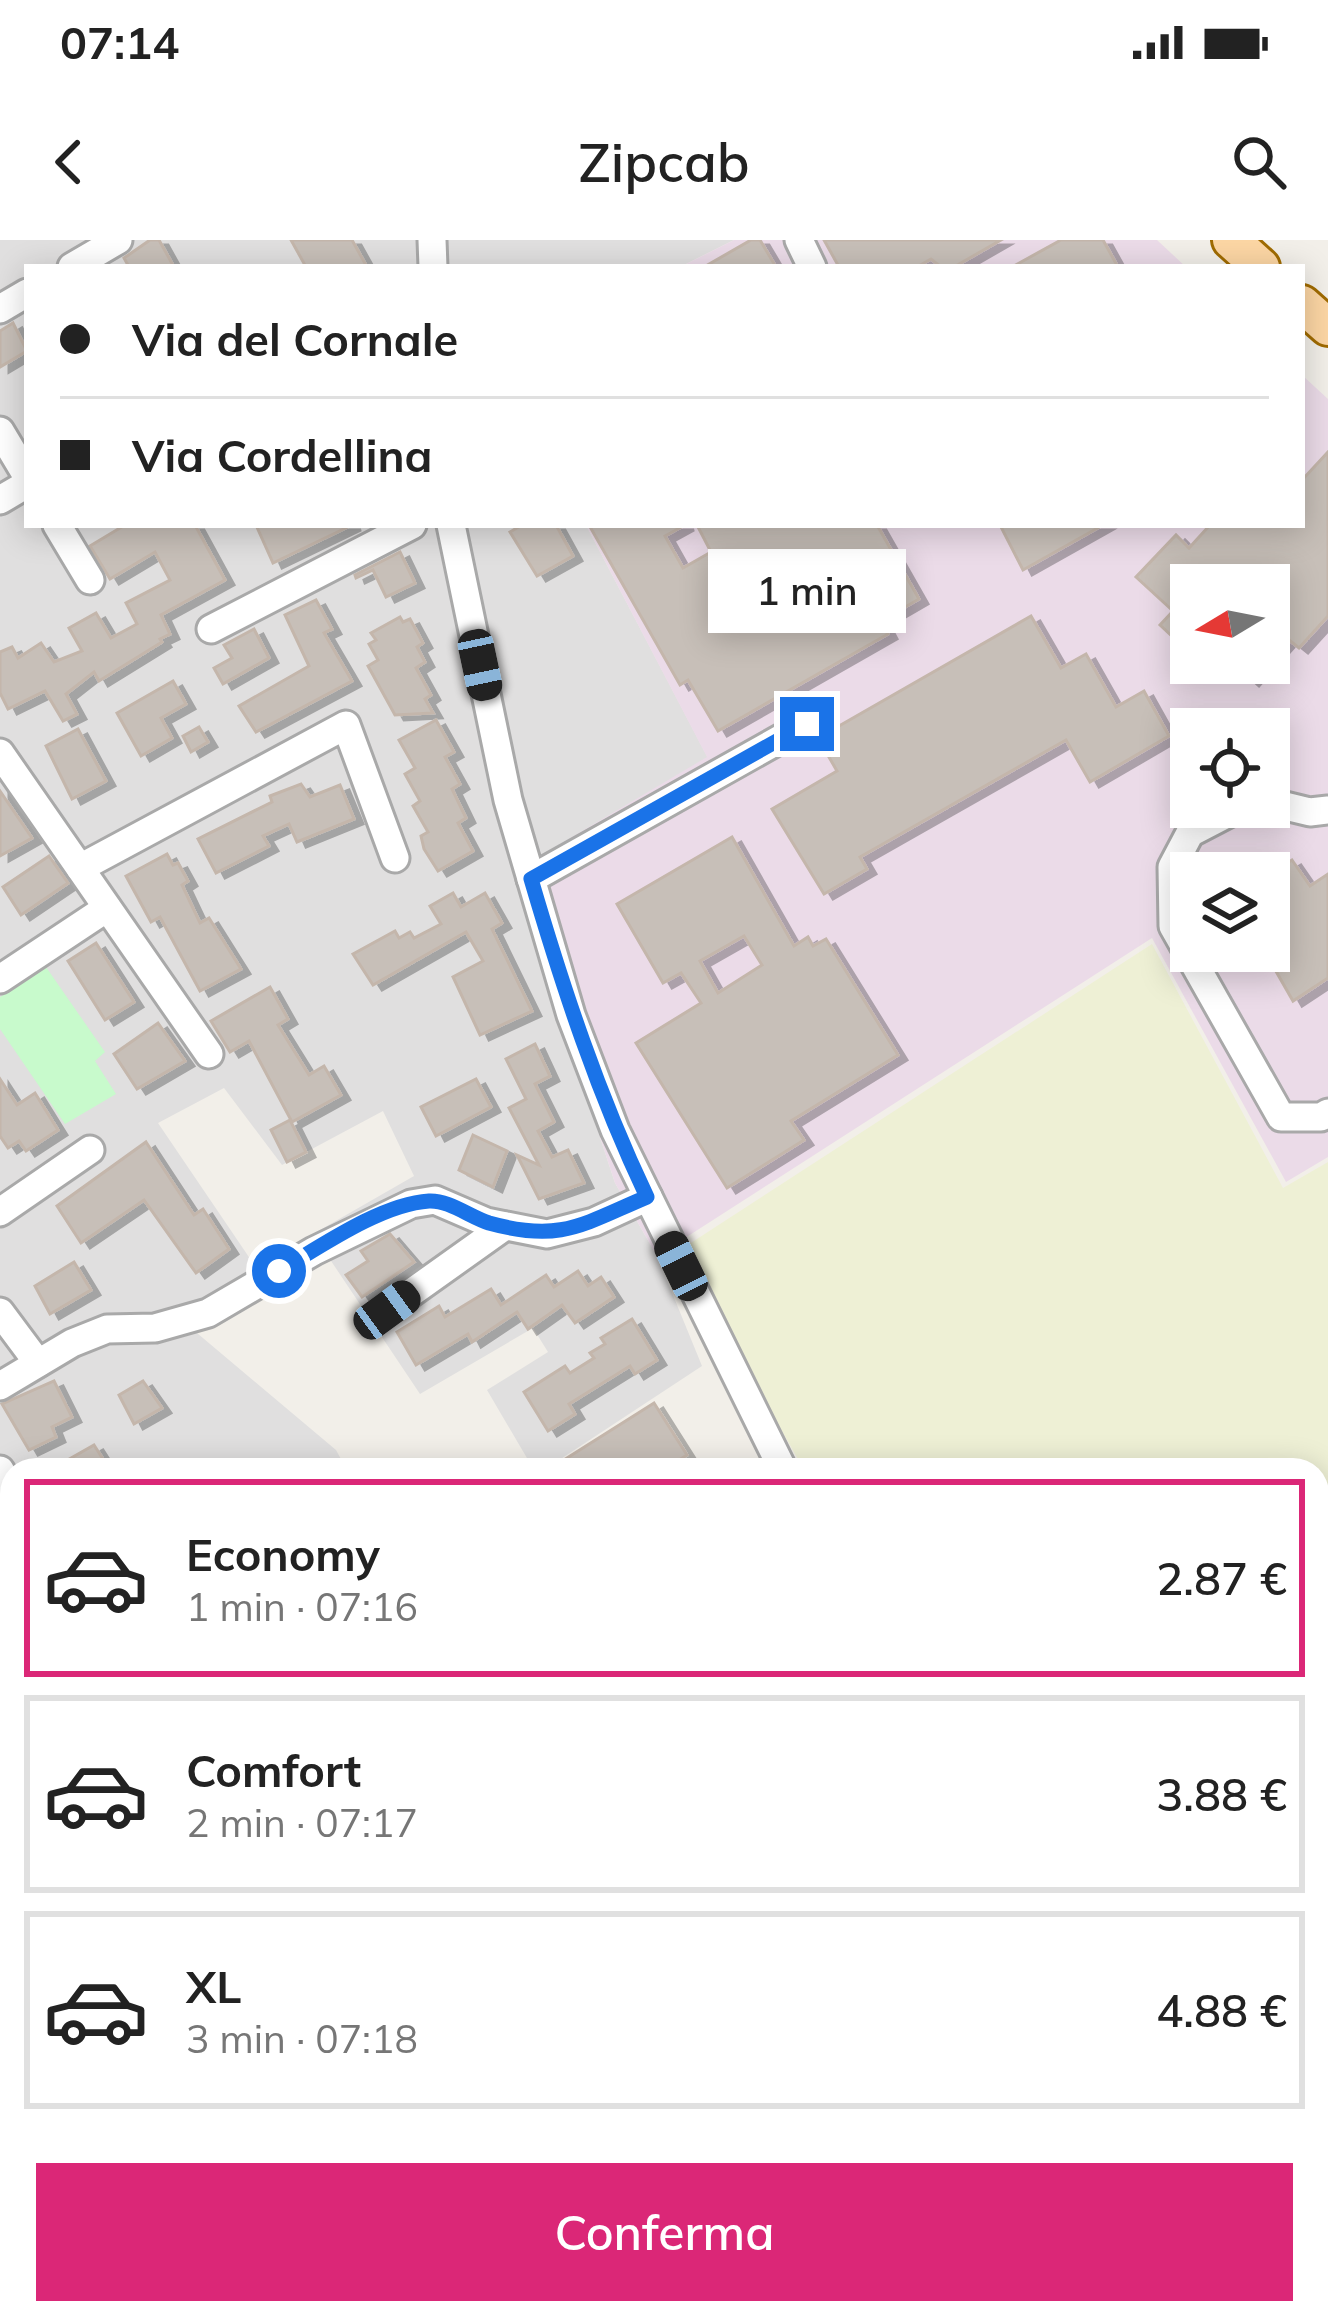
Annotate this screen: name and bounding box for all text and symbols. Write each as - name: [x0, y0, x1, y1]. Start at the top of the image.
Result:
- text: 07:14: [60, 14, 179, 70]
- text: Zipcab: [578, 128, 750, 196]
- icon: back: [36, 129, 102, 195]
- icon: search: [1226, 129, 1292, 195]
- text: Via del Cornale: [132, 311, 458, 367]
- text: Via Cordellina: [132, 427, 432, 483]
- callout: 1 min: [708, 550, 906, 634]
- north arrow: [1170, 564, 1290, 684]
- map controls: [1170, 564, 1290, 972]
- text: 1 min: [756, 566, 858, 615]
- car: [455, 626, 505, 704]
- route end: [780, 697, 834, 751]
- button: locate: [1170, 708, 1290, 828]
- button: layers: [1170, 852, 1290, 972]
- car: [649, 1226, 713, 1306]
- route start: [252, 1244, 306, 1298]
- car: [347, 1274, 427, 1346]
- icon: car: [42, 1524, 150, 1632]
- text: Economy: [186, 1526, 380, 1582]
- text: 2.87 €: [1156, 1550, 1287, 1606]
- text: 1 min · 07:16: [186, 1582, 418, 1631]
- icon: car: [42, 1740, 150, 1848]
- text: Comfort: [186, 1742, 361, 1798]
- text: 3.88 €: [1156, 1766, 1287, 1822]
- text: 2 min · 07:17: [186, 1798, 418, 1847]
- icon: car: [42, 1956, 150, 2064]
- text: XL: [186, 1958, 241, 2014]
- text: 4.88 €: [1156, 1982, 1287, 2038]
- text: 3 min · 07:18: [186, 2014, 418, 2063]
- button: Conferma: [36, 2163, 1293, 2301]

